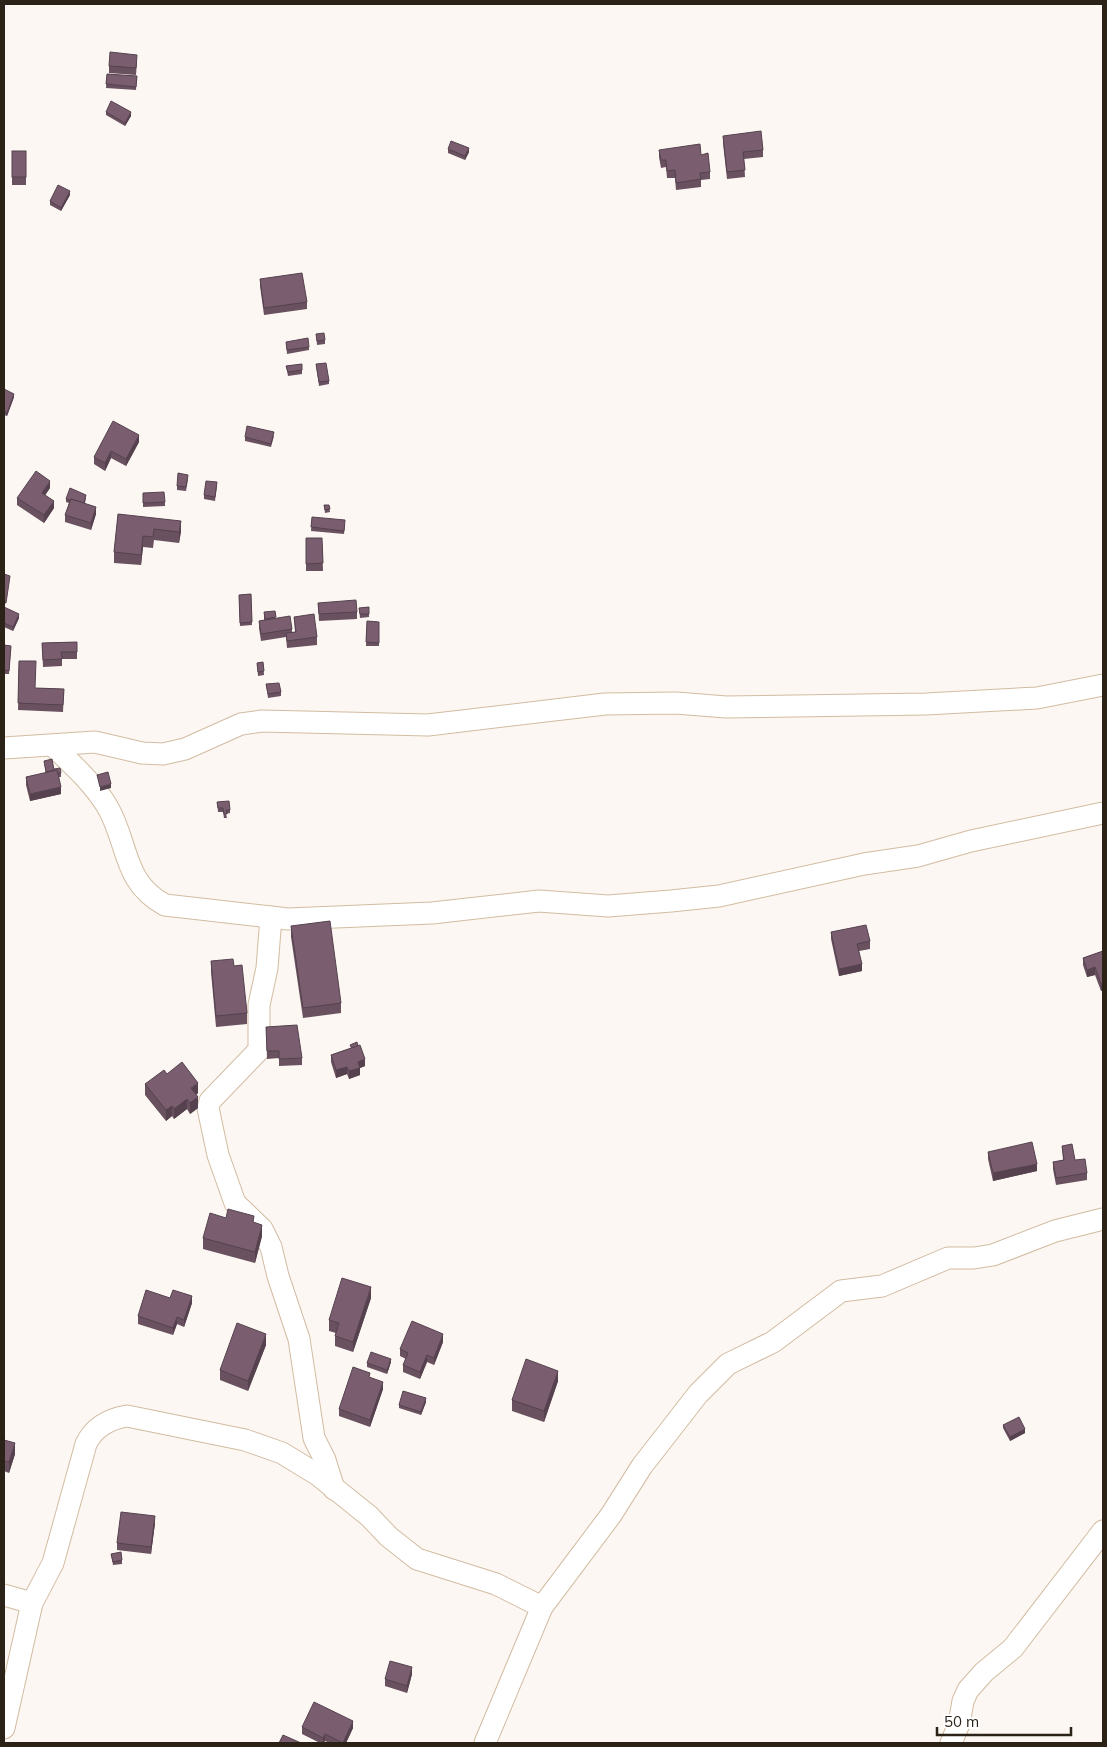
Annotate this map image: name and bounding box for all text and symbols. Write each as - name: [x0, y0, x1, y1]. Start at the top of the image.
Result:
- scale bar: [937, 1704, 1071, 1736]
- text: 50 m: [944, 1712, 979, 1731]

